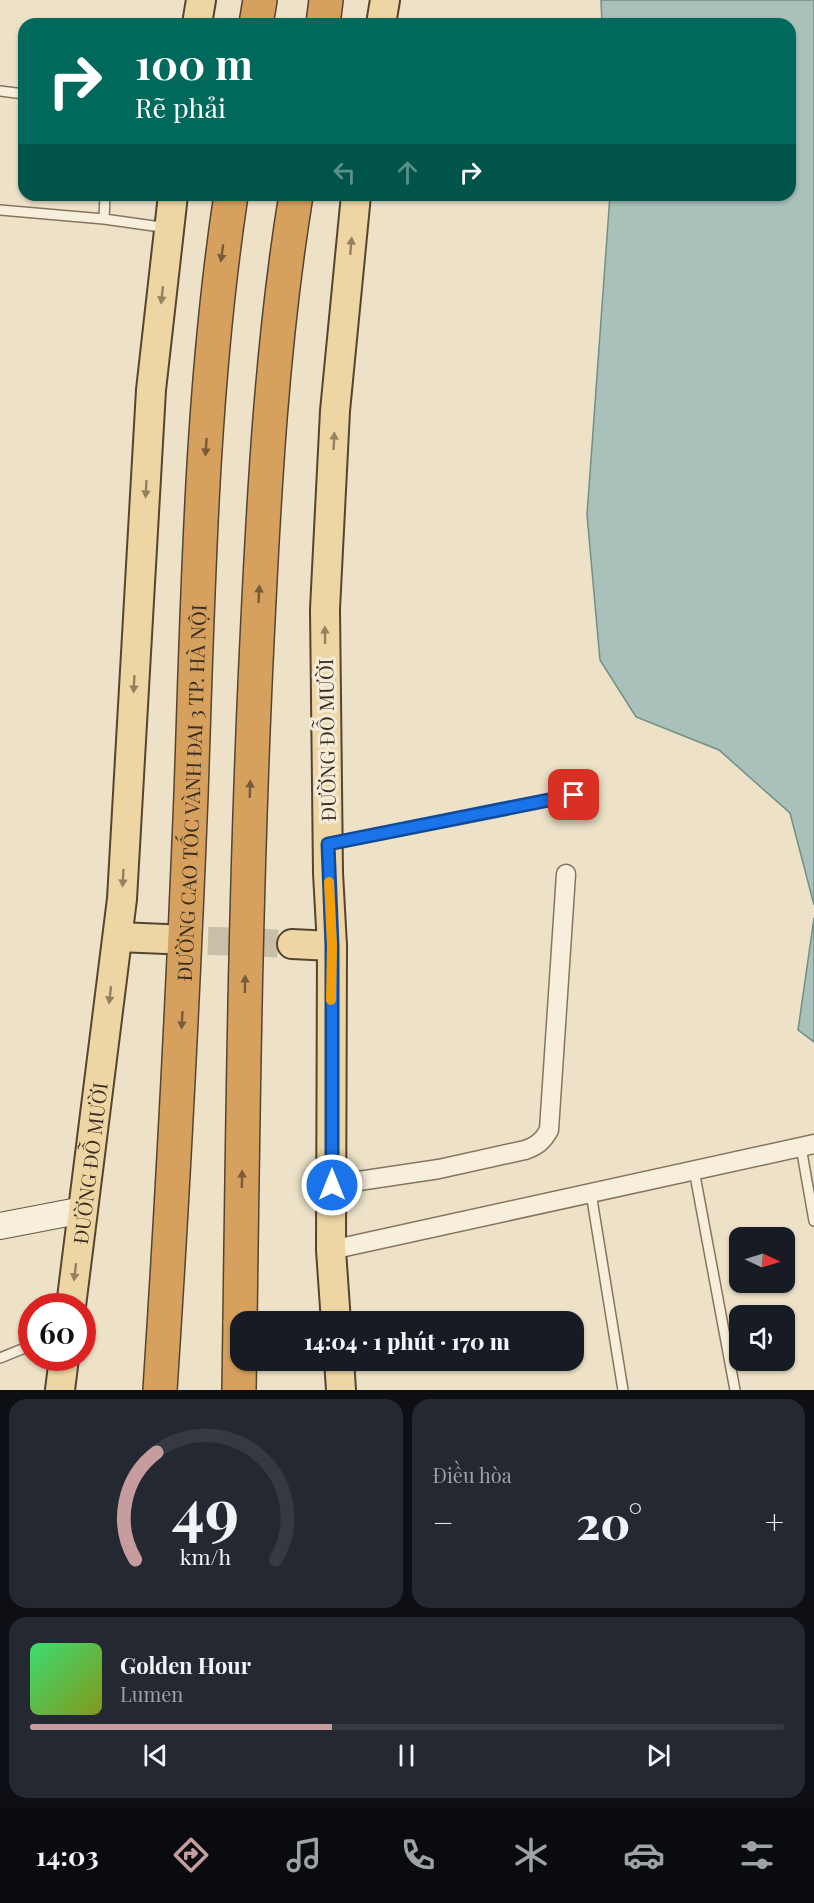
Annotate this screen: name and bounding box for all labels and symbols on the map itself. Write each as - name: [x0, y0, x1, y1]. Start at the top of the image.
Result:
- one-way arrow: [346, 237, 356, 256]
- one-way arrow: [218, 243, 227, 262]
- one-way arrow: [157, 285, 167, 304]
- one-way arrow: [329, 431, 338, 450]
- one-way arrow: [201, 438, 211, 457]
- one-way arrow: [141, 480, 150, 499]
- one-way arrow: [254, 585, 263, 604]
- street label: ĐƯỜNG CAO TỐC VÀNH ĐAI 3 TP. HÀ NỘI: [169, 604, 211, 982]
- one-way arrow: [320, 626, 330, 645]
- street label: ĐƯỜNG ĐỖ MƯỜI: [309, 658, 341, 822]
- one-way arrow: [130, 674, 139, 693]
- pin: [548, 769, 599, 820]
- one-way arrow: [246, 780, 255, 799]
- one-way arrow: [118, 869, 128, 888]
- one-way arrow: [240, 975, 249, 994]
- one-way arrow: [106, 985, 115, 1004]
- one-way arrow: [177, 1010, 186, 1029]
- street label: ĐƯỜNG ĐỖ MƯỜI: [65, 1081, 112, 1246]
- position arrow: [300, 1153, 364, 1217]
- one-way arrow: [237, 1170, 247, 1189]
- north arrow: [729, 1227, 795, 1293]
- one-way arrow: [70, 1262, 80, 1281]
- speed limit sign: 60: [18, 1293, 96, 1371]

